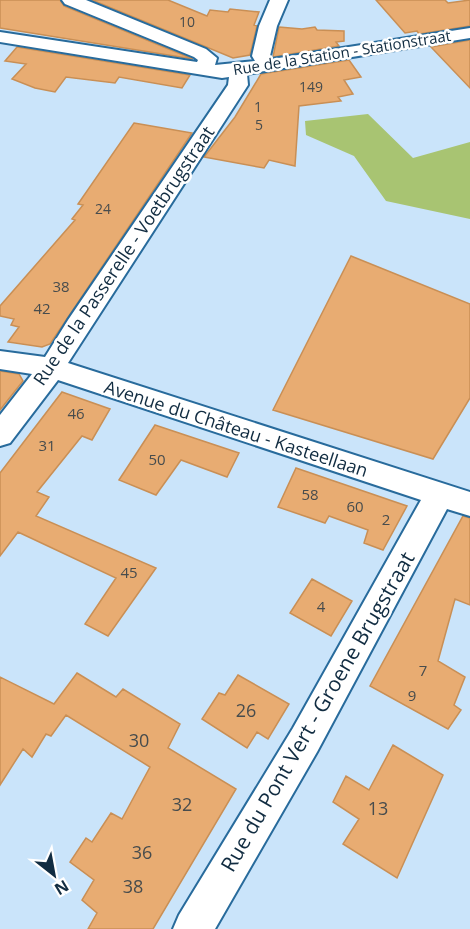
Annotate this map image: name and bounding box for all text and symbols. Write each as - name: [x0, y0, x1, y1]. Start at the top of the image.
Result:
- house number: 10: [179, 12, 195, 31]
- street label: Rue de la Station - Stationstraat: [232, 25, 452, 79]
- house number: 149: [299, 77, 323, 96]
- house number: 1: [254, 97, 262, 116]
- house number: 5: [255, 115, 263, 134]
- street label: Rue de la Passerelle - Voetbrugstraat: [27, 121, 219, 390]
- house number: 24: [95, 199, 111, 218]
- house number: 38: [52, 276, 70, 296]
- house number: 42: [33, 298, 51, 318]
- street label: Avenue du Château - Kasteellaan: [102, 374, 371, 482]
- house number: 46: [67, 403, 85, 423]
- house number: 31: [38, 435, 56, 455]
- house number: 50: [148, 449, 166, 469]
- house number: 58: [301, 484, 319, 504]
- house number: 60: [346, 496, 364, 516]
- house number: 2: [382, 509, 390, 529]
- street label: Rue du Pont Vert - Groene Brugstraat: [214, 546, 421, 877]
- house number: 45: [120, 562, 138, 582]
- house number: 4: [317, 596, 326, 616]
- house number: 7: [419, 660, 427, 680]
- house number: 9: [408, 685, 416, 705]
- house number: 26: [236, 698, 256, 722]
- house number: 30: [129, 728, 149, 752]
- house number: 32: [172, 792, 192, 816]
- house number: 13: [368, 796, 388, 820]
- house number: 36: [132, 840, 152, 864]
- north arrow: [24, 845, 84, 905]
- house number: 38: [123, 874, 143, 898]
- text: N: [50, 875, 73, 901]

